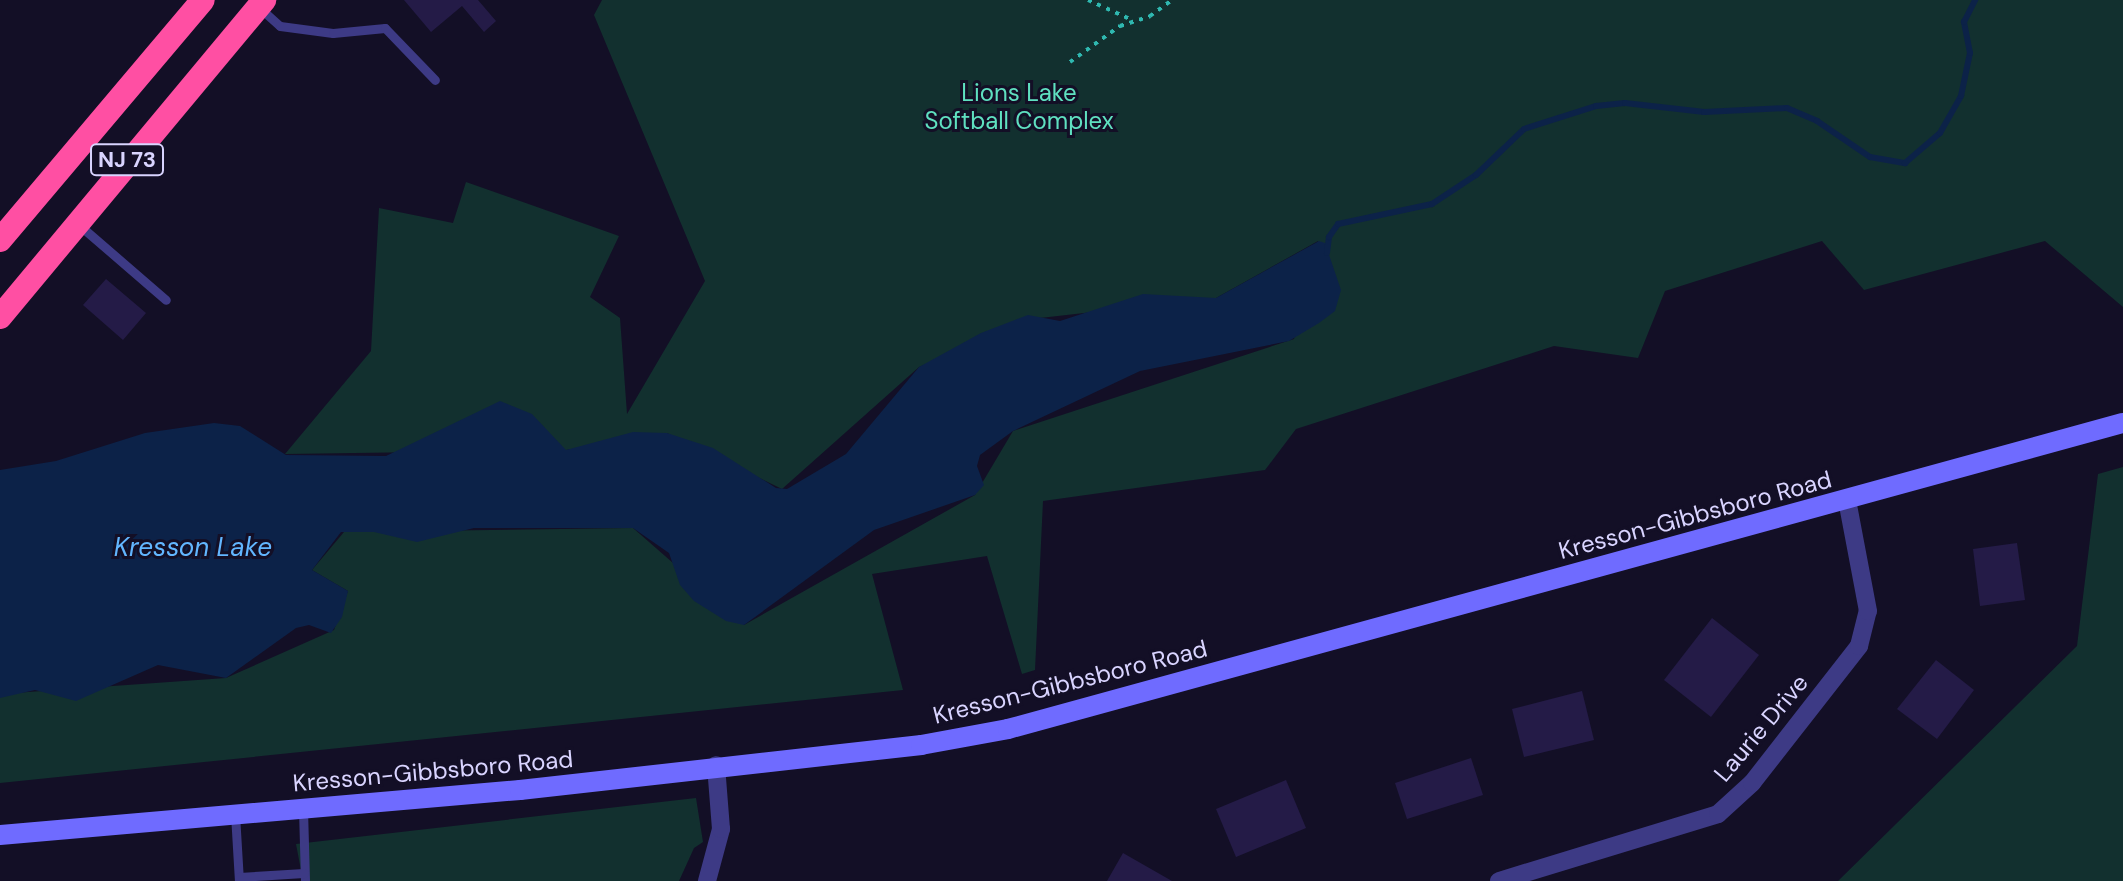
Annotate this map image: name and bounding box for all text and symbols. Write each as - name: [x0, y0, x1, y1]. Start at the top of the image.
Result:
- park label: Lions Lake Softball Complex: [924, 79, 1114, 135]
- road number: NJ 73: [89, 142, 165, 178]
- street label: Kresson-Gibbsboro Road: [1555, 465, 1835, 565]
- water label: Kresson Lake: [114, 532, 272, 564]
- street label: Kresson-Gibbsboro Road: [930, 634, 1210, 730]
- street label: Laurie Drive: [1708, 669, 1814, 787]
- street label: Kresson-Gibbsboro Road: [292, 744, 574, 798]

